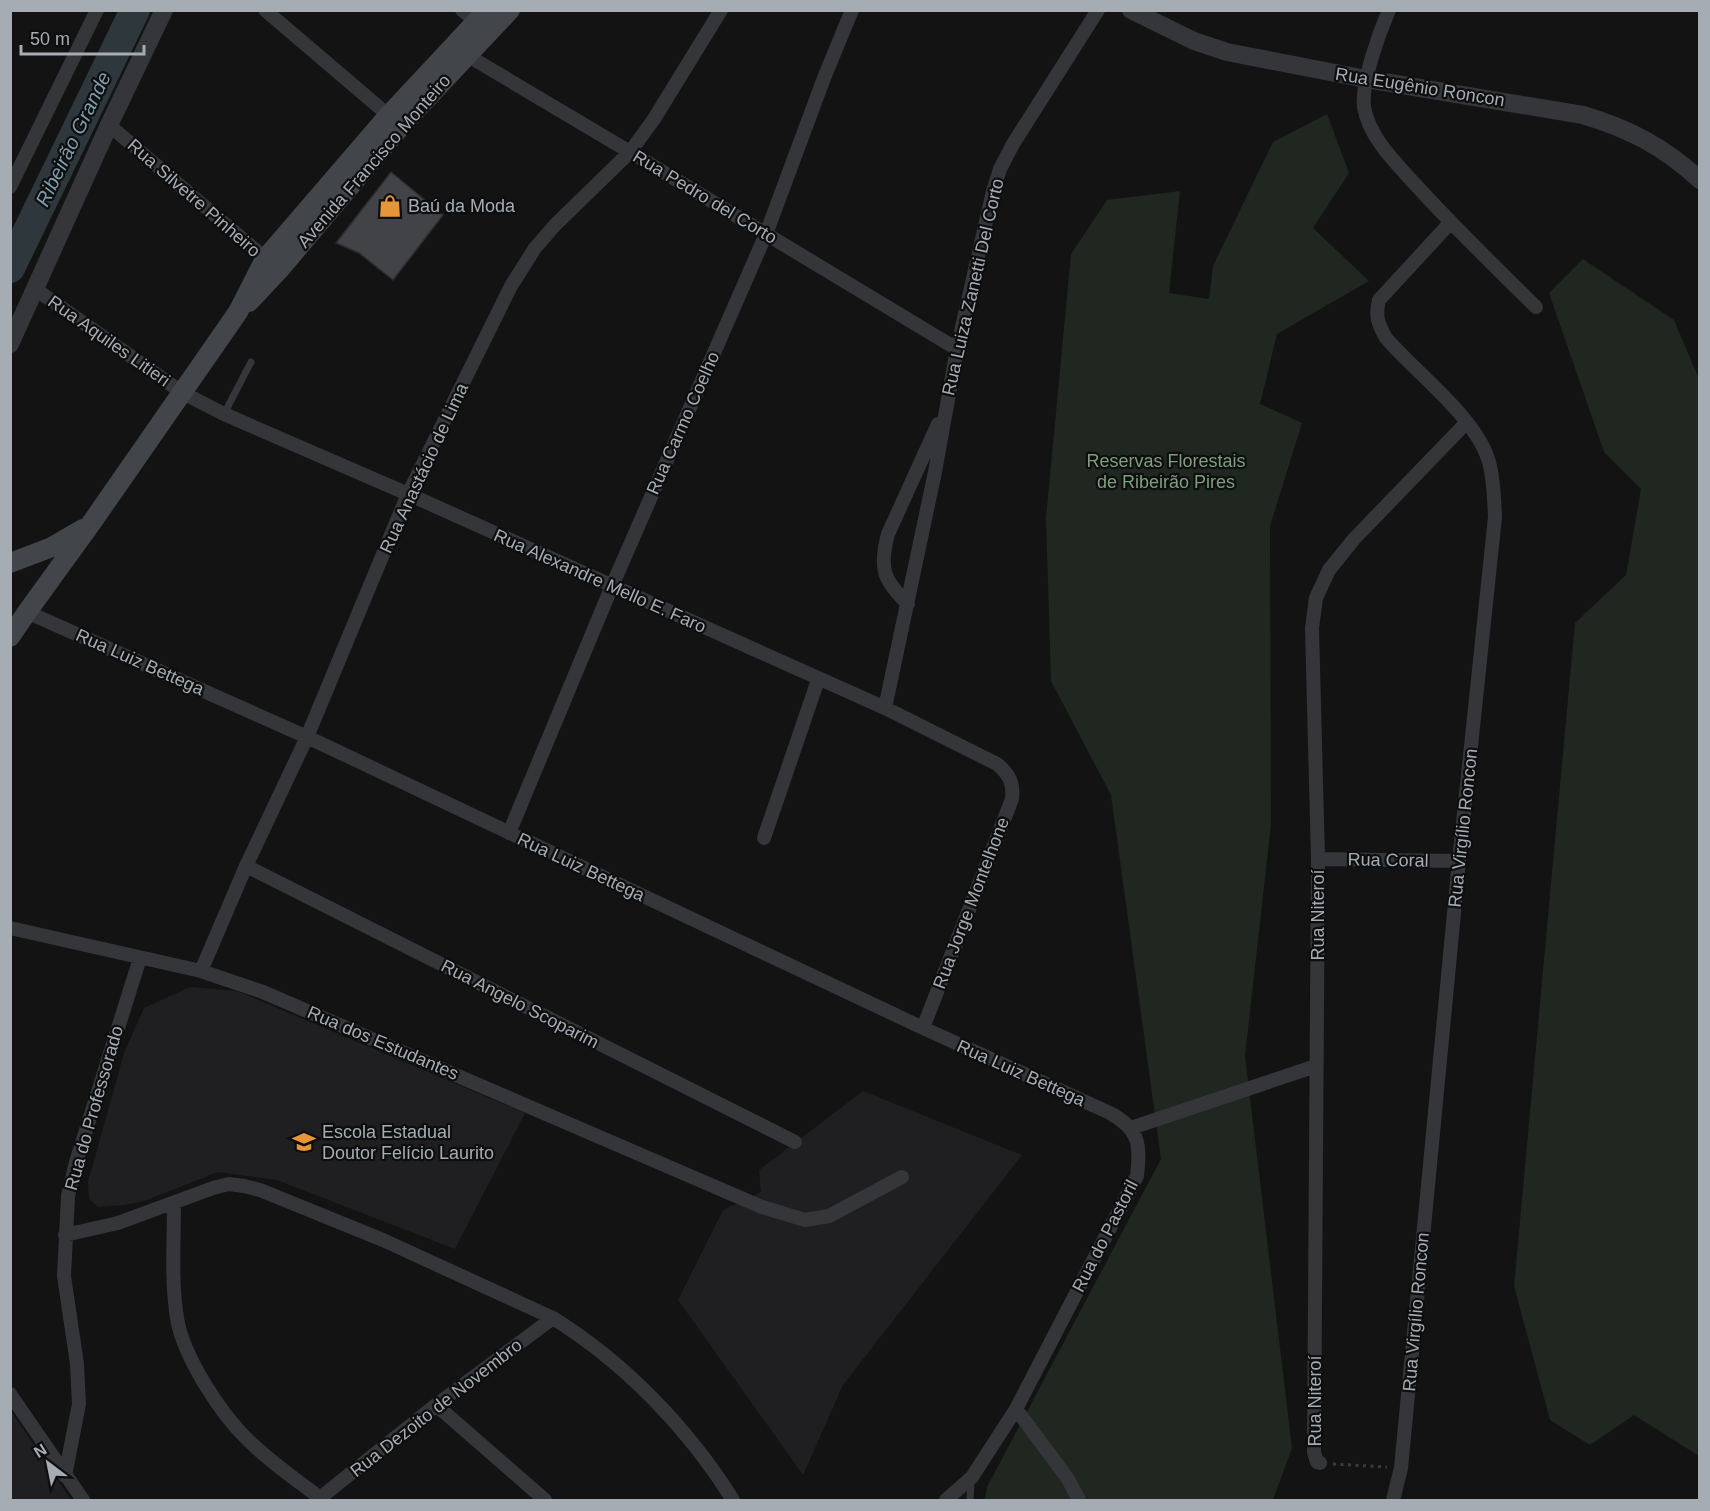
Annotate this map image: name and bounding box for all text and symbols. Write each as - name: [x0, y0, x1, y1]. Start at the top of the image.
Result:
- scale bar: [21, 18, 144, 56]
- text: 50 m: [30, 29, 70, 49]
- street label: Rua Eugênio Roncon: [1334, 64, 1506, 110]
- water label: Ribeirão Grande: [31, 68, 115, 210]
- street label: Avenida Francisco Monteiro: [293, 70, 455, 252]
- street label: Rua Silvetre Pinheiro: [124, 135, 264, 261]
- street label: Rua Pedro del Corto: [630, 146, 780, 248]
- street label: Rua Luiza Zanetti Del Corto: [938, 177, 1008, 397]
- shop icon: Baú da Moda: [377, 193, 403, 219]
- place label: Baú da Moda: [408, 196, 516, 216]
- street label: Rua Aquiles Litieri: [44, 291, 174, 391]
- street label: Rua Carmo Coelho: [643, 349, 723, 497]
- street label: Rua Anastácio de Lima: [376, 379, 473, 556]
- park label: Reservas Florestais de Ribeirão Pires: [1086, 451, 1246, 492]
- street label: Rua Alexandre Mello E. Faro: [491, 525, 709, 637]
- street label: Rua Luiz Bettega: [73, 625, 208, 700]
- street label: Rua Virgílio Roncon: [1445, 748, 1481, 908]
- street label: Rua Jorge Montelhone: [929, 814, 1013, 992]
- street label: Rua Luiz Bettega: [514, 829, 649, 906]
- street label: Rua Coral: [1347, 849, 1429, 871]
- street label: Rua Niteroí: [1308, 869, 1328, 961]
- street label: Rua Angelo Scoparim: [438, 956, 602, 1052]
- street label: Rua dos Estudantes: [304, 1002, 462, 1084]
- street label: Rua do Professorado: [61, 1023, 127, 1193]
- street label: Rua Luiz Bettega: [954, 1036, 1089, 1111]
- place label: Escola Estadual Doutor Felício Laurito: [322, 1122, 494, 1163]
- school or university icon: Escola Estadual Doutor Felício Laurito: [291, 1129, 317, 1155]
- street label: Rua do Pastoril: [1068, 1177, 1142, 1295]
- street label: Rua Virgílio Roncon: [1399, 1232, 1433, 1392]
- street label: Rua Dezoito de Novembro: [346, 1335, 526, 1481]
- street label: Rua Niteroí: [1305, 1355, 1325, 1447]
- north arrow: [18, 1433, 78, 1493]
- text: N: [31, 1440, 50, 1461]

